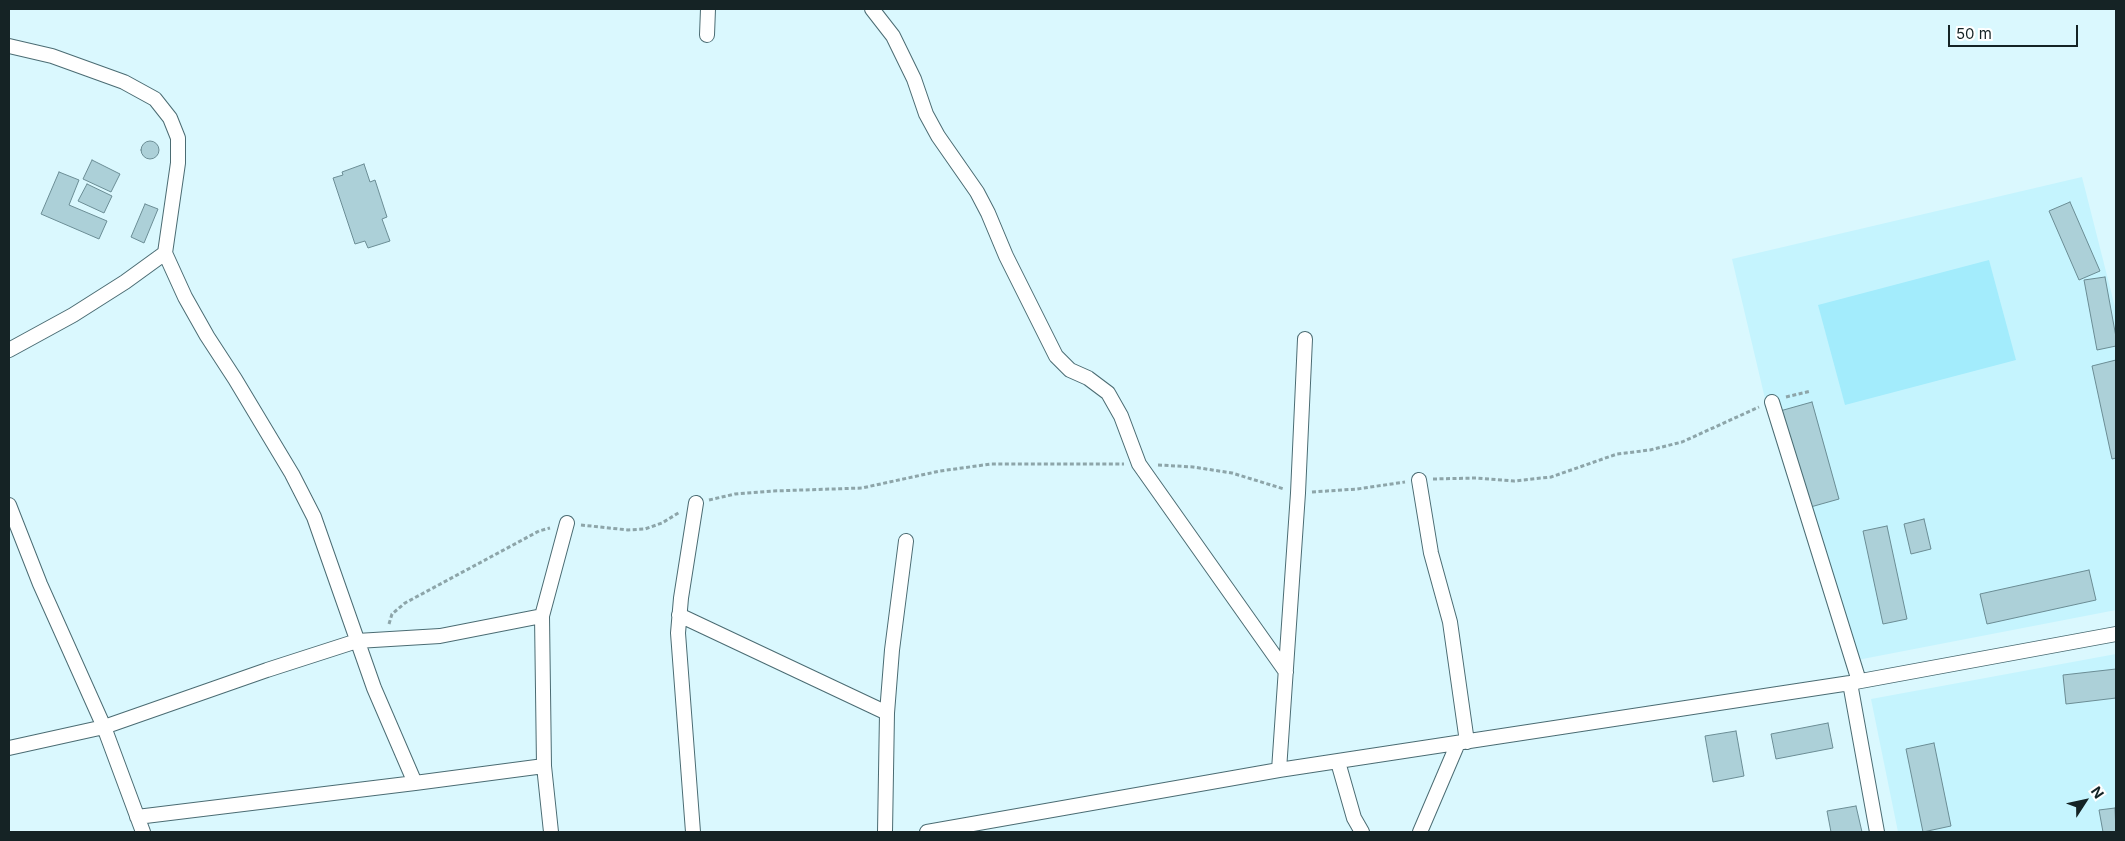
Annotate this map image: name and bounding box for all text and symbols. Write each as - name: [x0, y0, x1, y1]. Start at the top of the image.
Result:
- scale bar: [1950, 15, 2080, 47]
- text: 50 m: [1956, 24, 1992, 43]
- north arrow: [2060, 776, 2110, 826]
- text: N: [2088, 783, 2108, 801]

